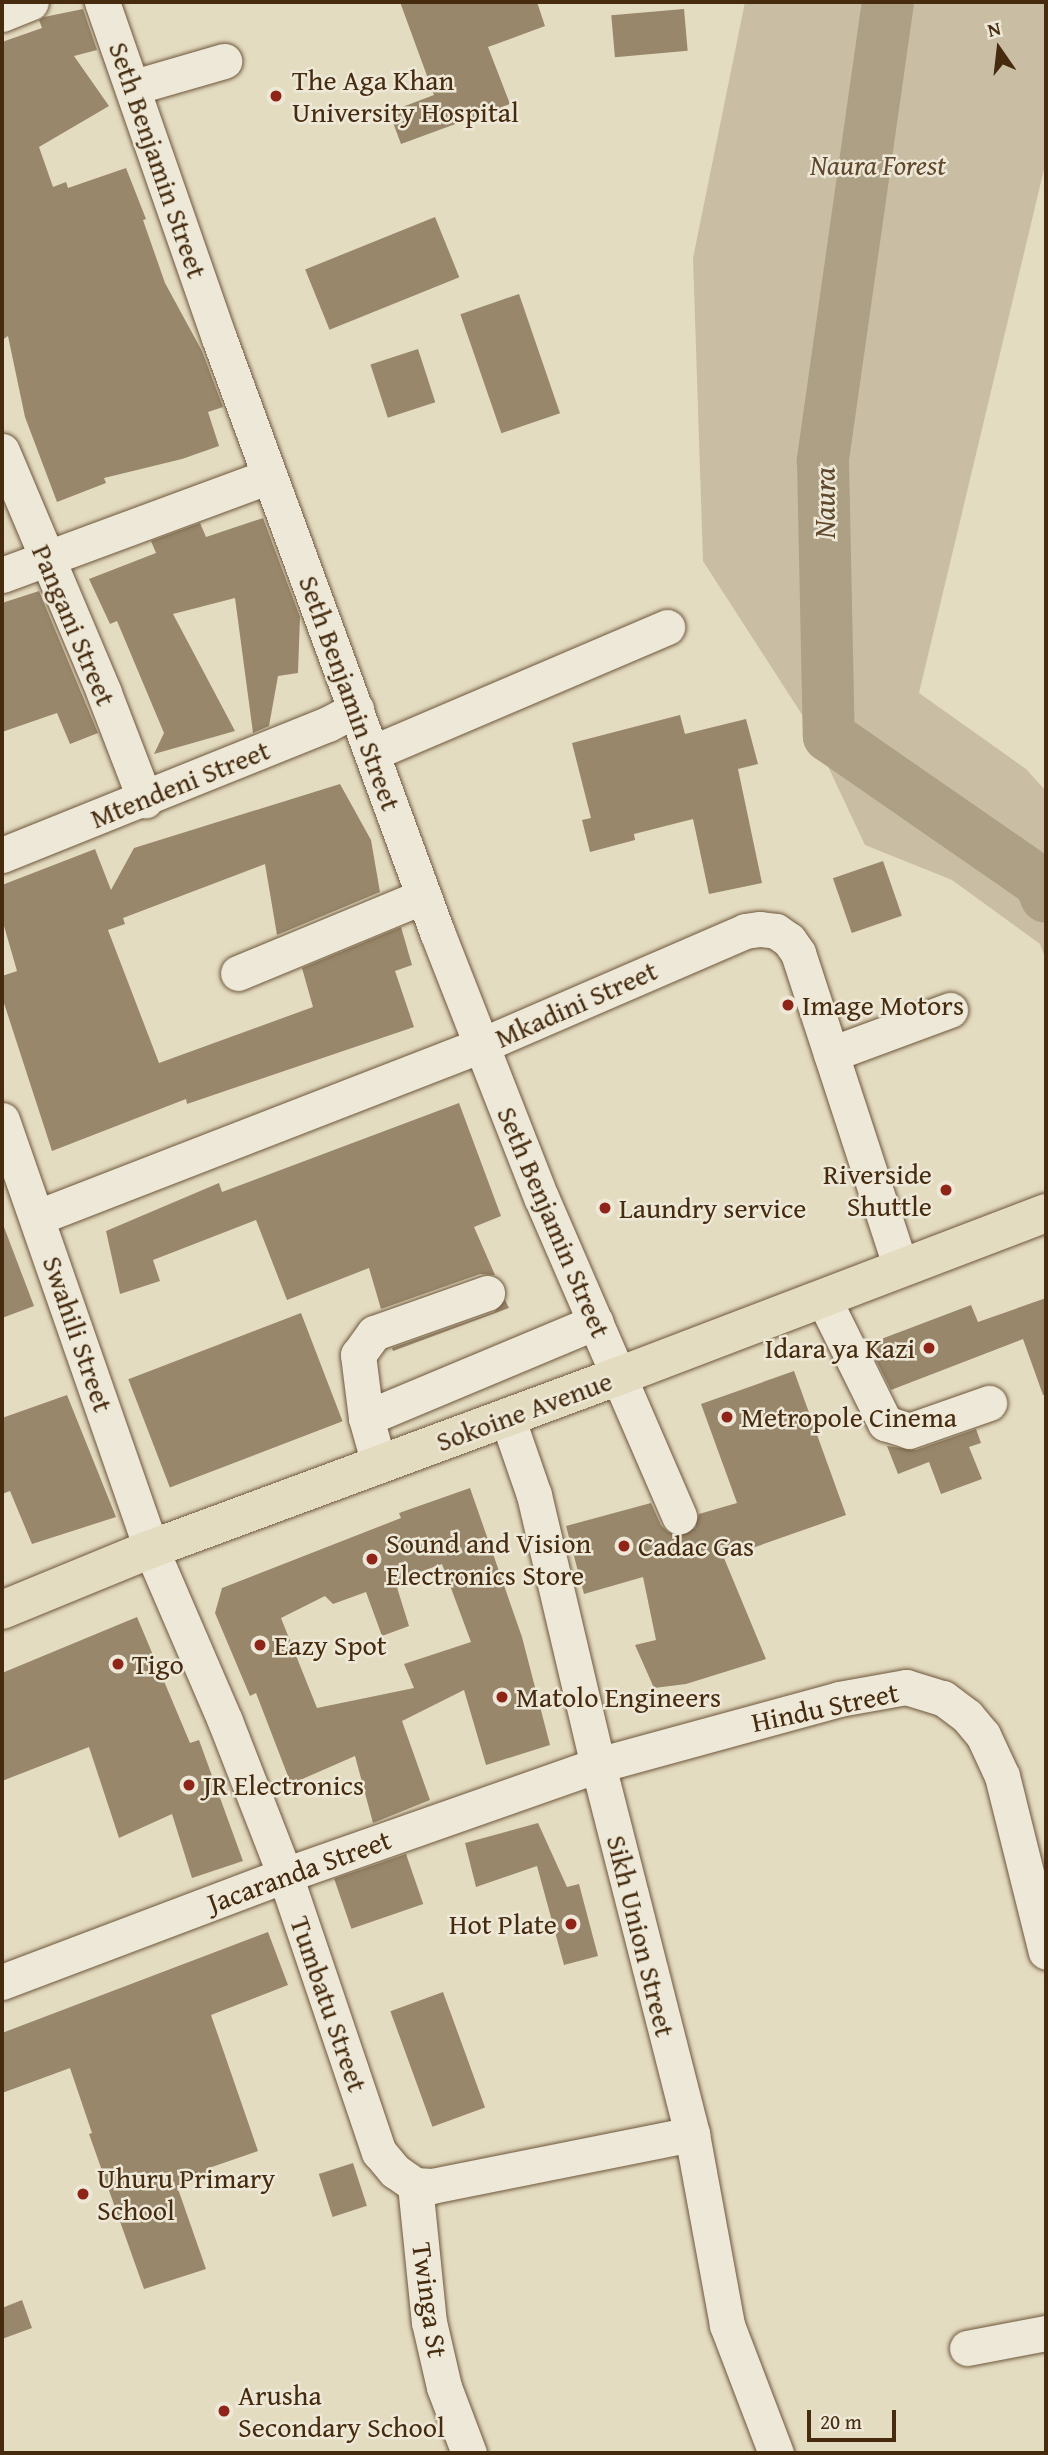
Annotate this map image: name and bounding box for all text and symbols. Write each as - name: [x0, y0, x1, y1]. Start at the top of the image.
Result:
- north arrow: [964, 14, 1034, 84]
- text: N: [984, 14, 1003, 44]
- street label: Seth Benjamin Street: [102, 38, 214, 282]
- place label: The Aga Khan University Hospital: [292, 63, 519, 129]
- marker: The Aga Khan University Hospital: [266, 86, 286, 106]
- park label: Naura Forest: [810, 148, 946, 182]
- water label: Naura: [806, 467, 842, 539]
- street label: Pangani Street: [25, 539, 123, 711]
- street label: Seth Benjamin Street: [292, 571, 408, 815]
- street label: Mtendeni Street: [85, 733, 275, 835]
- street label: Mkadini Street: [490, 953, 662, 1055]
- place label: Image Motors: [802, 988, 964, 1022]
- marker: Image Motors: [780, 997, 796, 1013]
- street label: Seth Benjamin Street: [490, 1102, 618, 1342]
- place label: Riverside Shuttle: [823, 1157, 932, 1223]
- marker: Riverside Shuttle: [938, 1182, 954, 1198]
- place label: Laundry service: [619, 1191, 806, 1225]
- marker: Laundry service: [597, 1200, 613, 1216]
- street label: Swahili Street: [36, 1252, 120, 1416]
- place label: Idara ya Kazi: [765, 1331, 915, 1365]
- marker: Idara ya Kazi: [921, 1340, 937, 1356]
- street label: Sokoine Avenue: [431, 1364, 617, 1458]
- place label: Metropole Cinema: [741, 1400, 957, 1434]
- marker: Metropole Cinema: [719, 1409, 735, 1425]
- place label: Sound and Vision Electronics Store: [386, 1526, 591, 1592]
- place label: Cadac Gas: [638, 1529, 754, 1563]
- marker: Cadac Gas: [616, 1538, 632, 1554]
- marker: Sound and Vision Electronics Store: [364, 1551, 380, 1567]
- place label: Eazy Spot: [274, 1628, 387, 1662]
- marker: Eazy Spot: [252, 1637, 268, 1653]
- place label: Tigo: [132, 1647, 184, 1681]
- marker: Tigo: [110, 1656, 126, 1672]
- street label: Hindu Street: [749, 1675, 901, 1739]
- place label: Matolo Engineers: [516, 1680, 721, 1714]
- marker: Matolo Engineers: [494, 1689, 510, 1705]
- place label: JR Electronics: [203, 1768, 364, 1802]
- marker: JR Electronics: [181, 1777, 197, 1793]
- street label: Jacaranda Street: [203, 1822, 395, 1920]
- street label: Sikh Union Street: [600, 1832, 682, 2040]
- place label: Hot Plate: [449, 1907, 557, 1941]
- street label: Tumbatu Street: [283, 1912, 375, 2096]
- marker: Hot Plate: [563, 1916, 579, 1932]
- place label: Uhuru Primary School: [97, 2161, 275, 2227]
- marker: Uhuru Primary School: [75, 2186, 91, 2202]
- street label: Twinga St: [405, 2240, 455, 2360]
- place label: Arusha Secondary School: [238, 2378, 445, 2444]
- scale bar: [810, 2396, 899, 2440]
- marker: Arusha Secondary School: [216, 2403, 232, 2419]
- text: 20 m: [820, 2406, 862, 2437]

